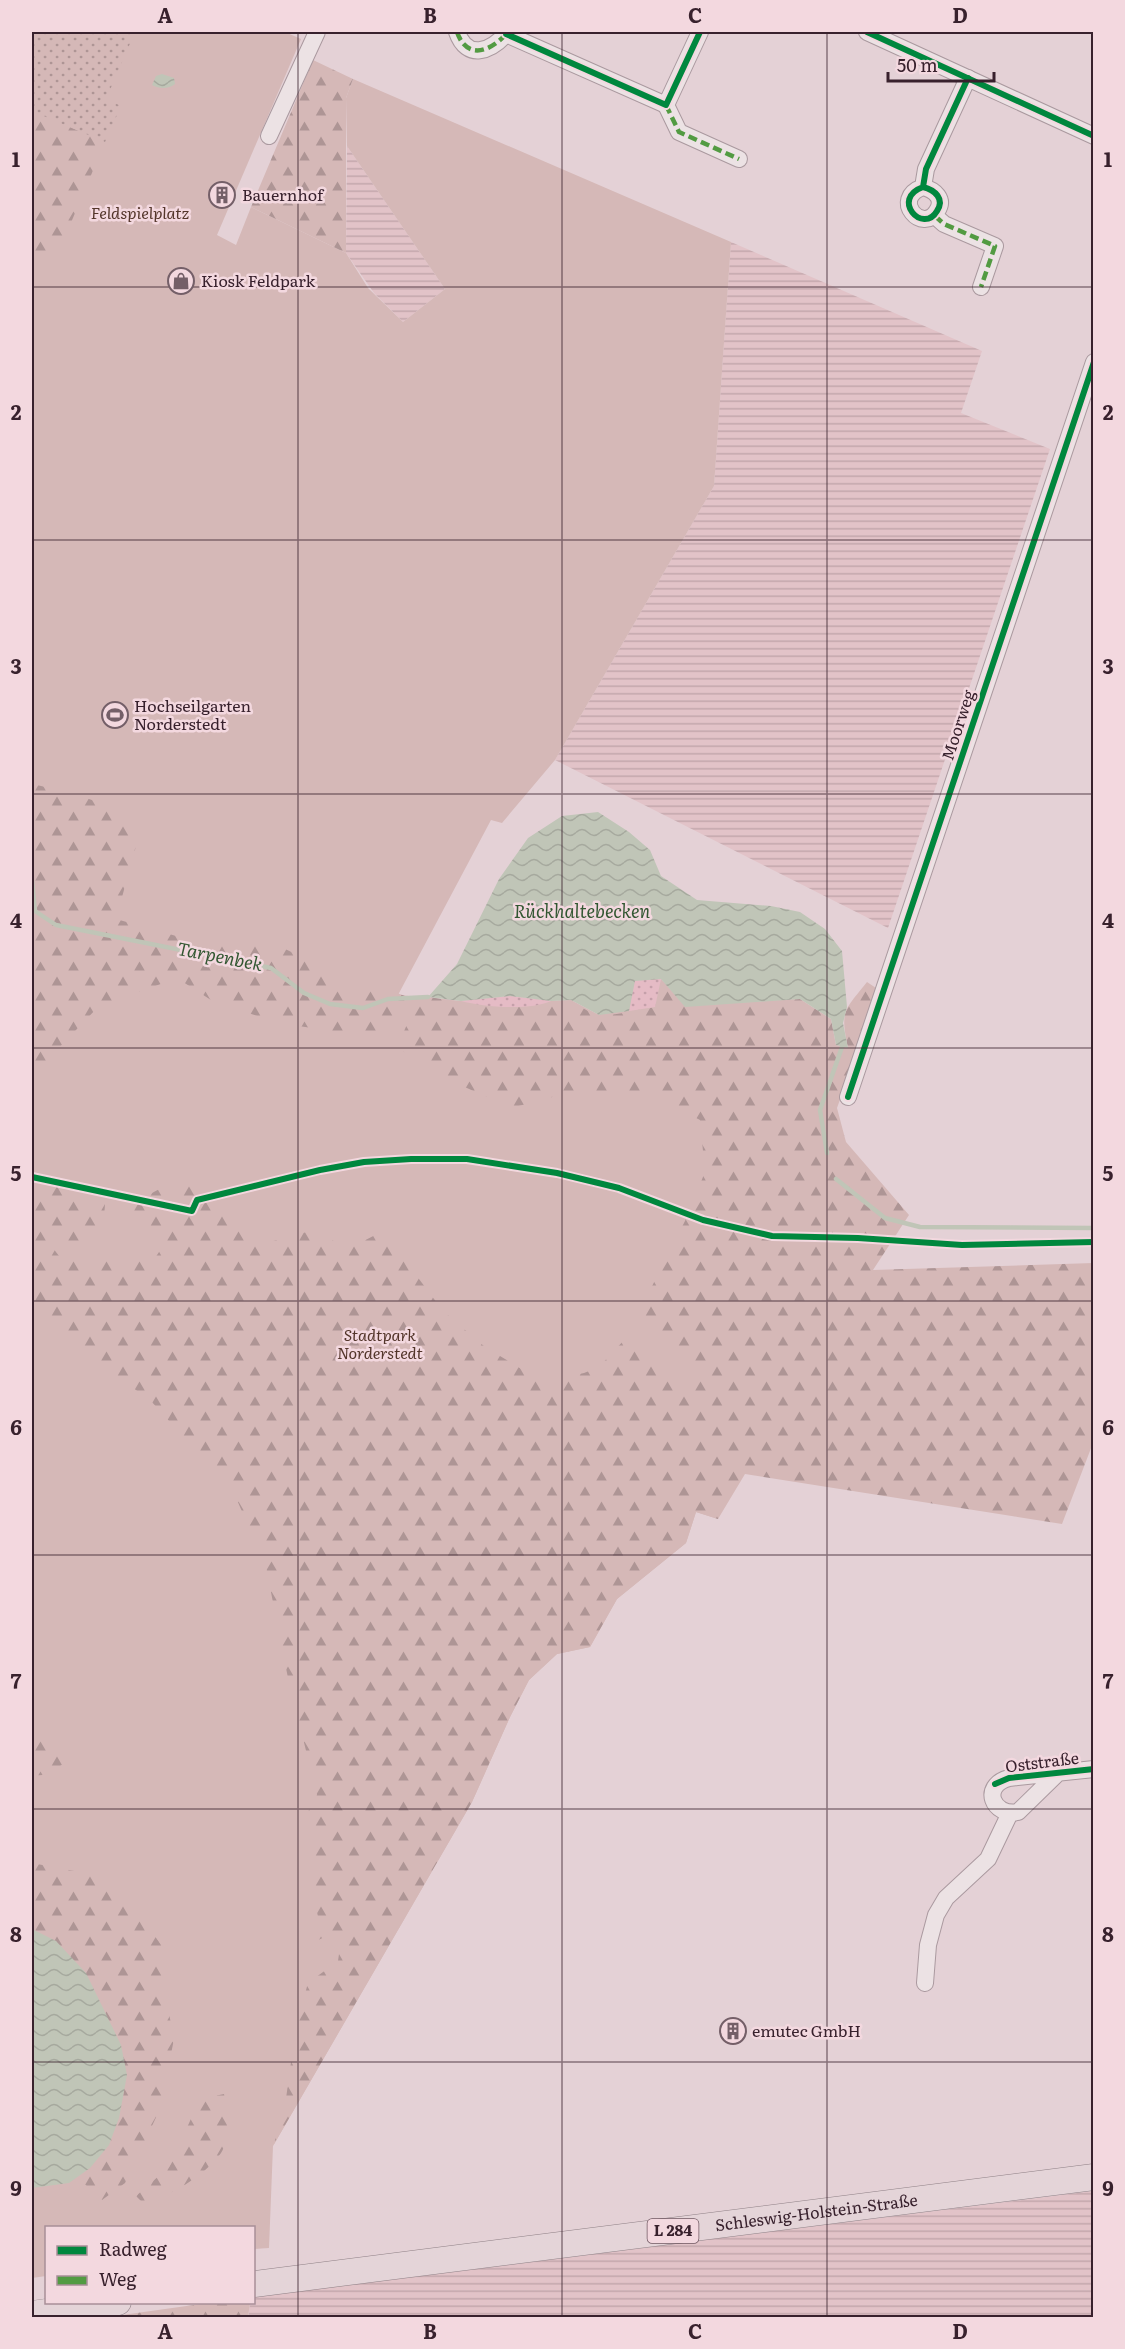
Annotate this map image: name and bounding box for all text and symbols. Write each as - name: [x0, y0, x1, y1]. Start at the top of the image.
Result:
- text: A: [157, 0, 173, 29]
- text: B: [423, 0, 437, 29]
- text: C: [688, 0, 702, 29]
- text: D: [952, 0, 968, 29]
- scale bar: [888, 45, 994, 83]
- text: 50 m: [897, 51, 938, 78]
- text: 1: [12, 143, 20, 173]
- text: 1: [1104, 143, 1112, 173]
- building icon: Bauernhof: [207, 180, 237, 210]
- place label: Bauernhof: [242, 182, 325, 206]
- park label: Feldspielplatz: [91, 200, 190, 224]
- shop icon: Kiosk Feldpark: [166, 266, 196, 296]
- place label: Kiosk Feldpark: [201, 268, 315, 292]
- text: 2: [11, 396, 22, 426]
- text: 2: [1103, 396, 1114, 426]
- text: 3: [10, 650, 22, 680]
- text: 3: [1102, 650, 1114, 680]
- street label: Moorweg: [934, 686, 980, 763]
- place label: Hochseilgarten Norderstedt: [134, 693, 251, 735]
- sports icon: Hochseilgarten Norderstedt: [100, 700, 130, 730]
- water label: Rückhaltebecken: [514, 897, 651, 924]
- text: 4: [10, 904, 22, 934]
- text: 4: [1102, 904, 1114, 934]
- water label: Tarpenbek: [175, 934, 265, 977]
- text: 5: [11, 1157, 22, 1187]
- text: 5: [1103, 1157, 1114, 1187]
- park label: Stadtpark Norderstedt: [337, 1322, 424, 1364]
- text: 6: [10, 1411, 22, 1441]
- text: 6: [1102, 1411, 1114, 1441]
- text: 7: [11, 1665, 22, 1695]
- text: 7: [1103, 1665, 1114, 1695]
- street label: Oststraße: [1004, 1745, 1080, 1777]
- text: 8: [10, 1918, 22, 1948]
- text: 8: [1102, 1918, 1114, 1948]
- building icon: emutec GmbH: [718, 2016, 748, 2046]
- place label: emutec GmbH: [752, 2018, 861, 2042]
- text: 9: [10, 2172, 22, 2202]
- text: 9: [1102, 2172, 1114, 2202]
- street label: Schleswig-Holstein-Straße: [714, 2187, 919, 2236]
- road number: L 284: [648, 2219, 698, 2243]
- legend: [45, 2226, 255, 2304]
- text: Radweg: [99, 2235, 168, 2262]
- text: Weg: [99, 2265, 137, 2292]
- text: A: [157, 2315, 173, 2345]
- text: B: [423, 2315, 437, 2345]
- text: C: [688, 2315, 702, 2345]
- text: D: [952, 2315, 968, 2345]

